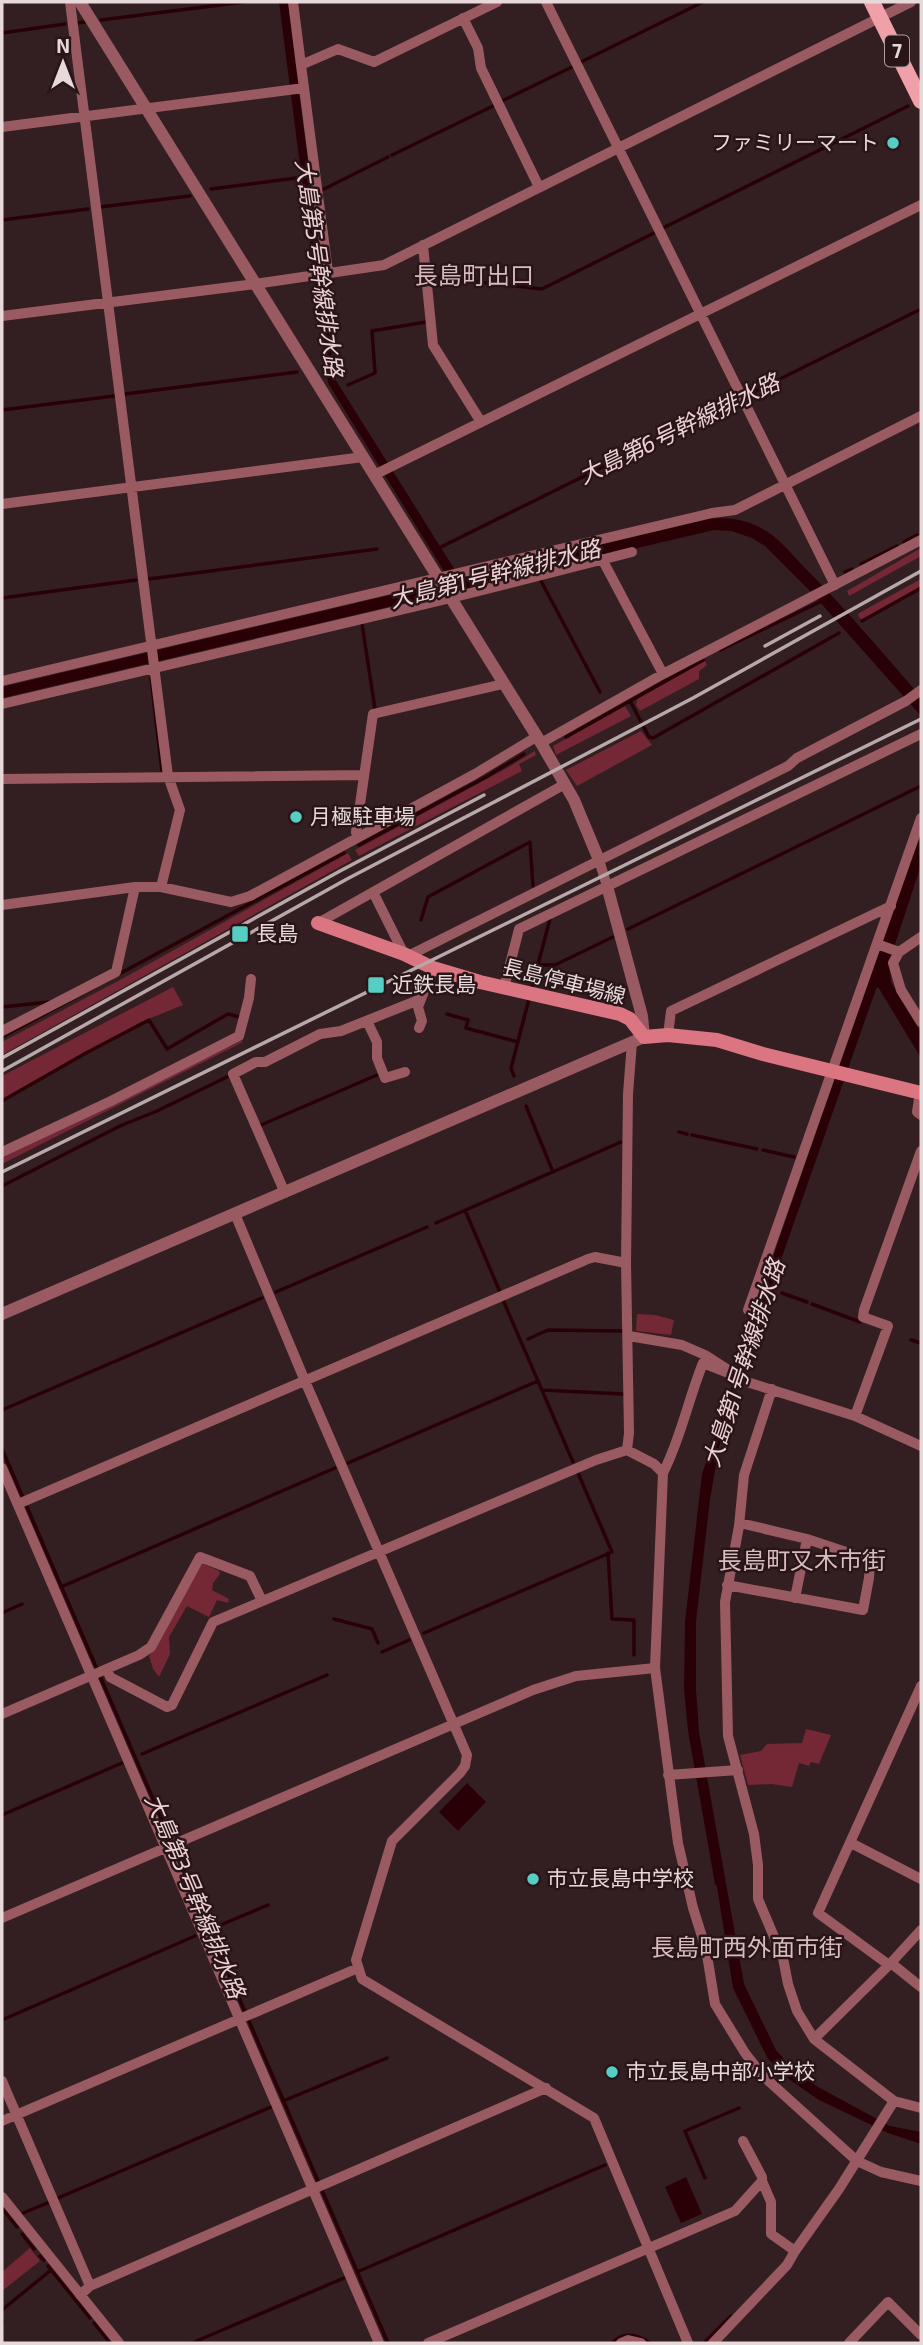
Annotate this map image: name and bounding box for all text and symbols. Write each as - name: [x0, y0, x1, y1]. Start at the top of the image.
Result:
- north arrow: [28, 28, 98, 98]
- text: N: [56, 34, 70, 57]
- road number: 7: [885, 36, 909, 66]
- place label: ファミリーマート: [711, 129, 879, 154]
- marker: ファミリーマート: [885, 135, 901, 151]
- water label: 大島第5号幹線排水路: [291, 157, 349, 380]
- district label: 長島町出口: [414, 260, 534, 289]
- water label: 大島第6号幹線排水路: [574, 366, 785, 489]
- water label: 大島第1号幹線排水路: [387, 533, 605, 613]
- place label: 月極駐車場: [310, 803, 415, 828]
- marker: 月極駐車場: [288, 809, 304, 825]
- place label: 長島: [256, 920, 298, 945]
- marker: 長島: [230, 924, 250, 944]
- street label: 長島停車場線: [500, 953, 629, 1008]
- place label: 近鉄長島: [392, 971, 476, 996]
- marker: 近鉄長島: [366, 975, 386, 995]
- water label: 大島第1号幹線排水路: [696, 1254, 790, 1470]
- district label: 長島町又木市街: [718, 1545, 886, 1574]
- water label: 大島第3号幹線排水路: [140, 1789, 252, 2004]
- place label: 市立長島中学校: [547, 1865, 694, 1890]
- marker: 市立長島中学校: [525, 1871, 541, 1887]
- district label: 長島町西外面市街: [651, 1932, 843, 1961]
- place label: 市立長島中部小学校: [626, 2058, 815, 2083]
- marker: 市立長島中部小学校: [604, 2064, 620, 2080]

